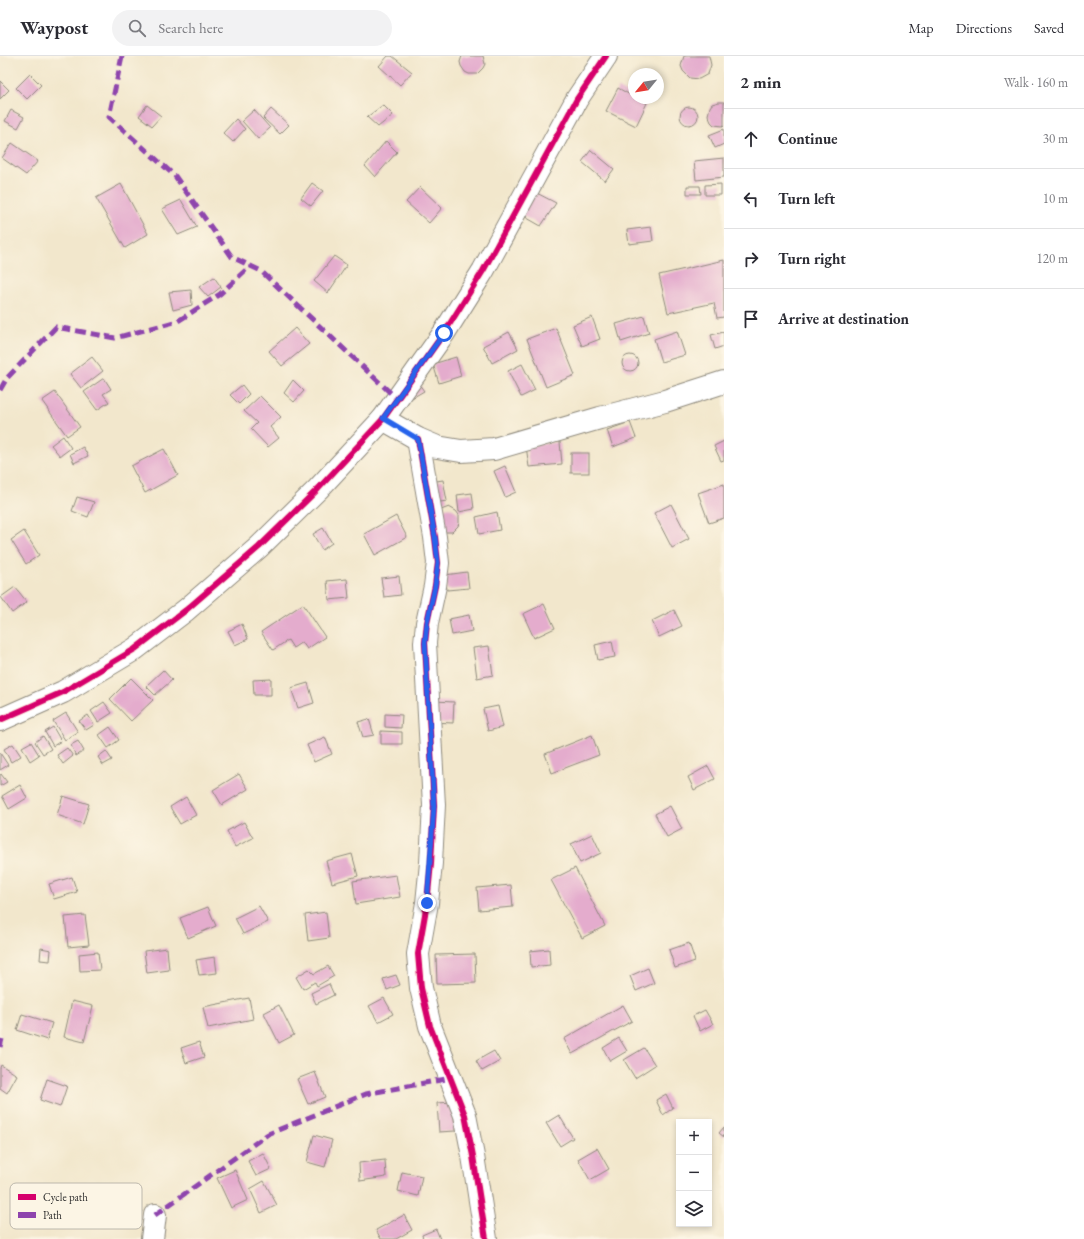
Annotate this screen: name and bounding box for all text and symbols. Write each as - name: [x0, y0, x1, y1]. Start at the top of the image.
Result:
- search box: [112, 10, 392, 46]
- text: Waypost: [20, 15, 88, 40]
- icon: search: [126, 17, 148, 39]
- text: Search here: [158, 18, 223, 37]
- text: Map: [908, 19, 934, 37]
- text: Directions: [956, 19, 1012, 37]
- text: Saved: [1034, 19, 1064, 37]
- north arrow: [628, 68, 664, 104]
- text: 2 min: [740, 71, 781, 93]
- text: Walk · 160 m: [1004, 74, 1068, 91]
- icon: ahead: [740, 128, 762, 150]
- text: Continue: [778, 129, 838, 148]
- text: 30 m: [1043, 130, 1068, 147]
- icon: left: [740, 188, 762, 210]
- text: Turn left: [778, 189, 835, 208]
- text: 10 m: [1043, 190, 1068, 207]
- icon: right: [740, 248, 762, 270]
- text: Turn right: [778, 249, 846, 268]
- text: 120 m: [1037, 250, 1068, 267]
- icon: arrive: [740, 308, 762, 330]
- text: Arrive at destination: [778, 309, 909, 328]
- route start: [435, 324, 453, 342]
- route end: [418, 894, 436, 912]
- map controls: [676, 1119, 712, 1227]
- button: +: [676, 1119, 712, 1155]
- button: −: [676, 1155, 712, 1191]
- legend: [10, 1183, 142, 1229]
- text: Cycle path: [43, 1190, 88, 1204]
- button: layers: [676, 1191, 712, 1227]
- text: Path: [43, 1208, 62, 1222]

